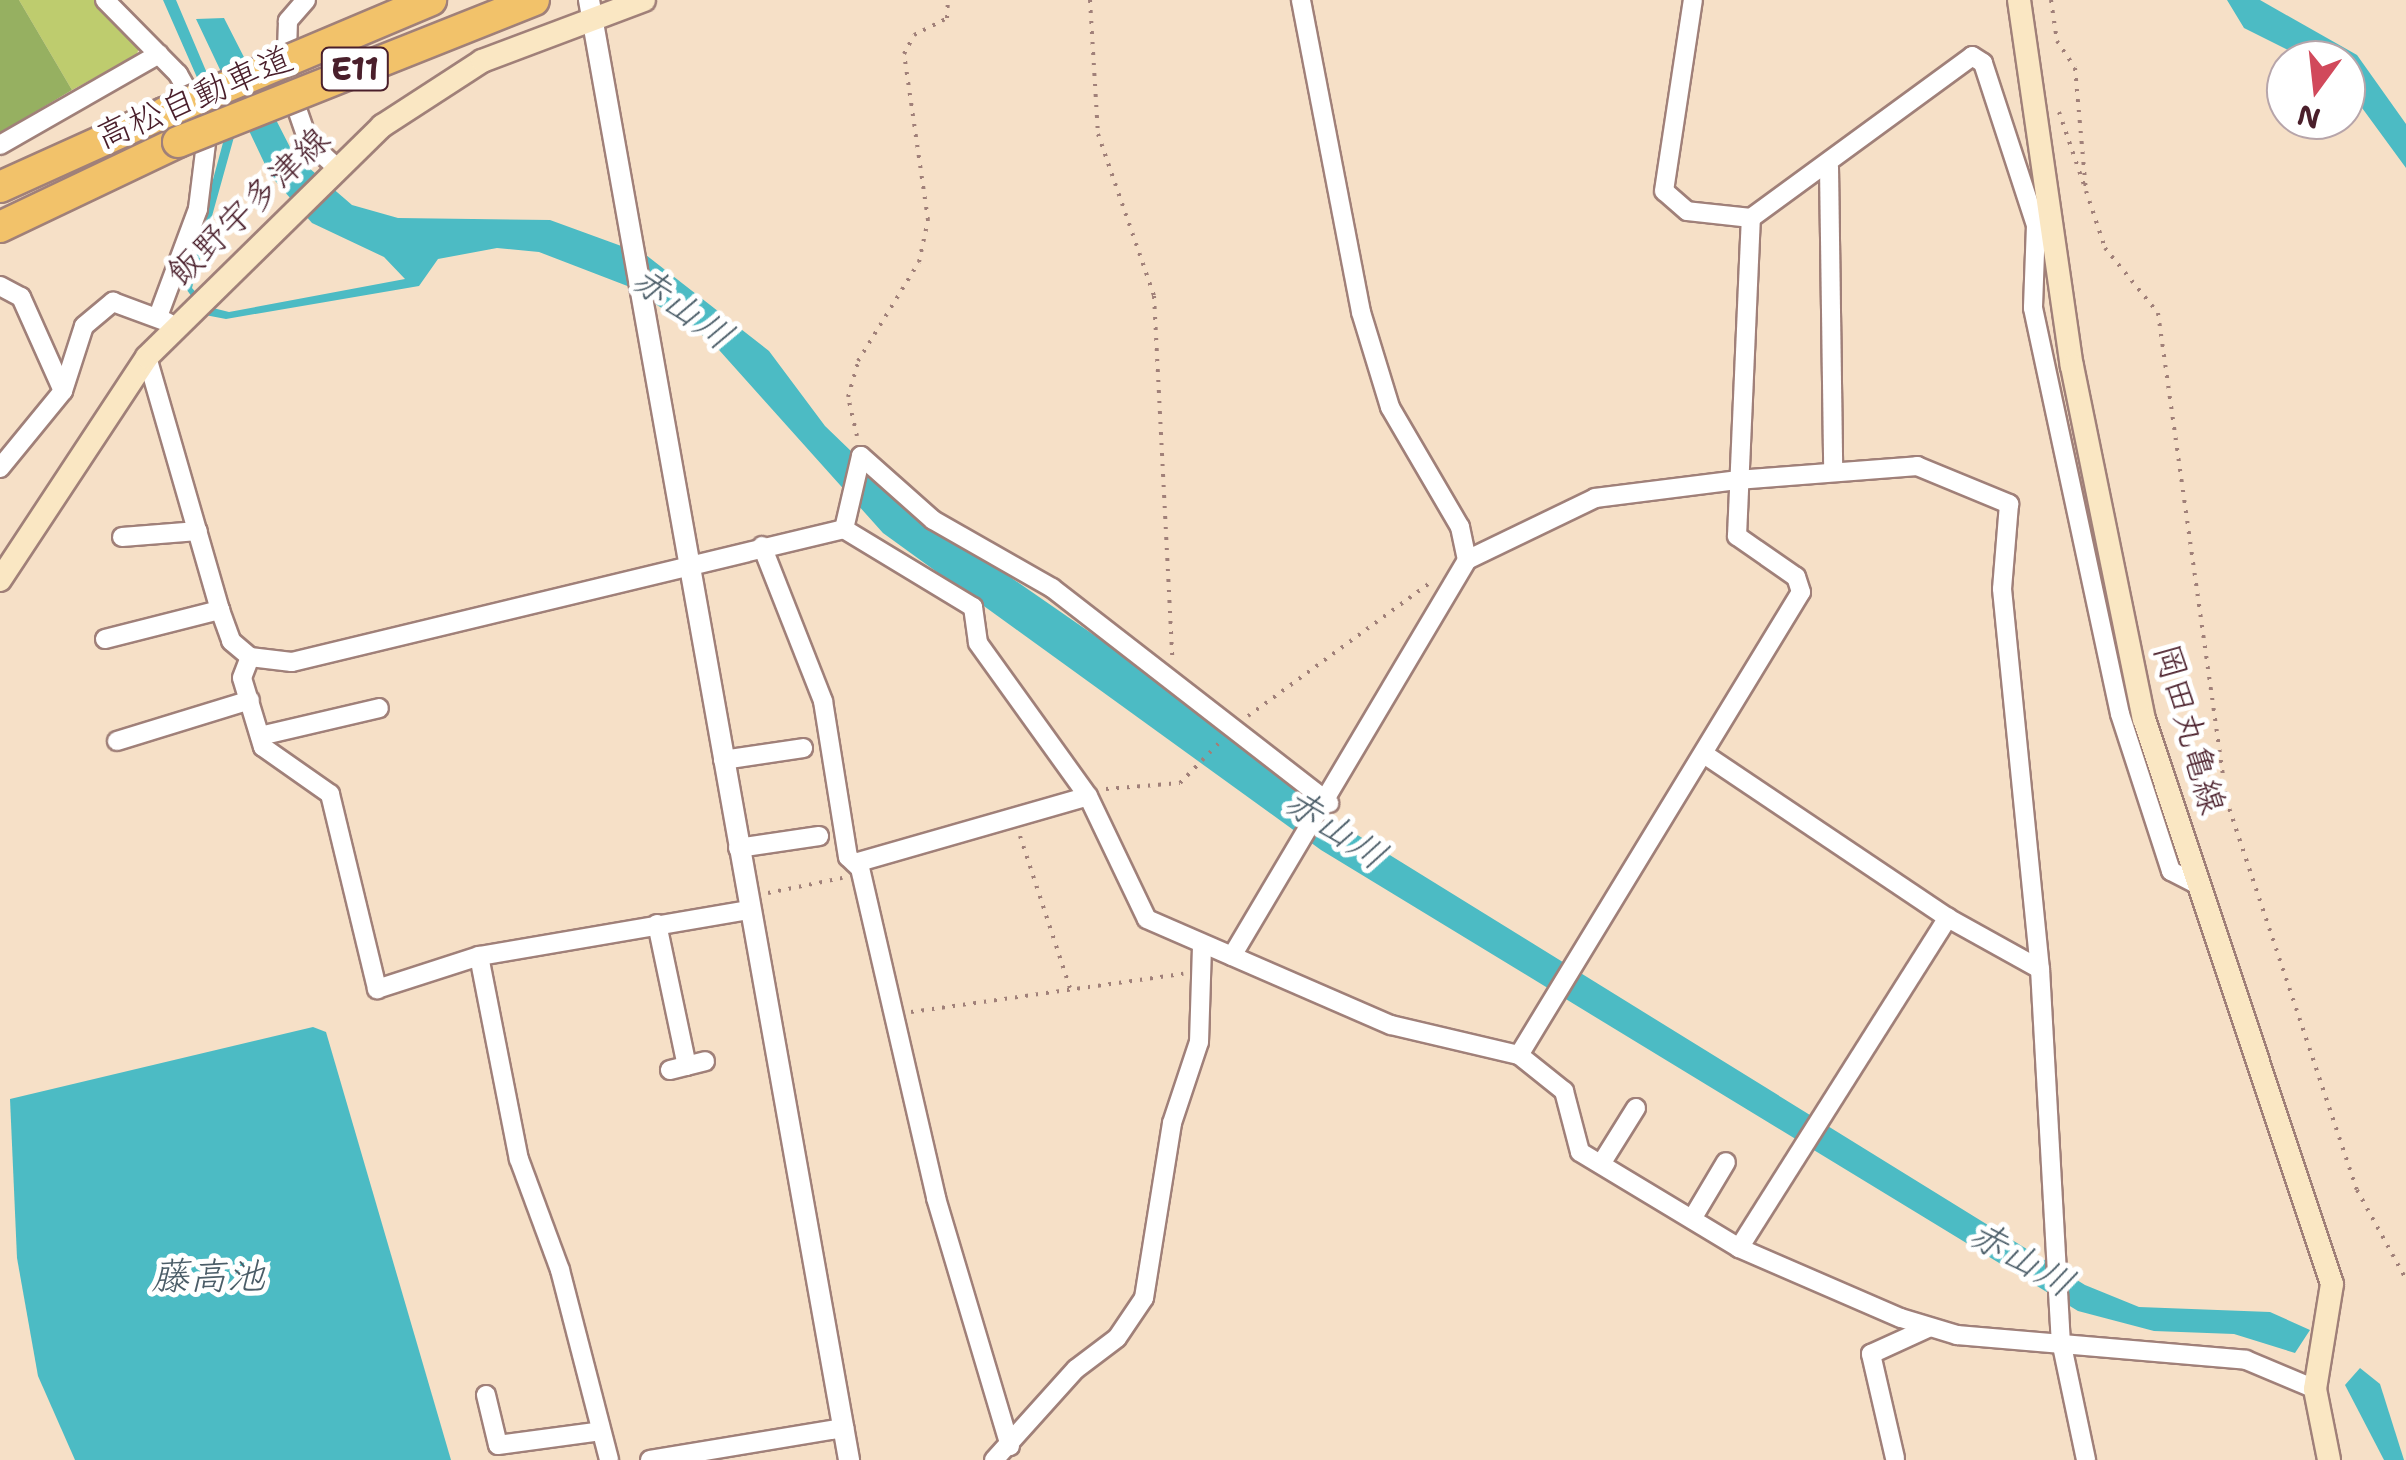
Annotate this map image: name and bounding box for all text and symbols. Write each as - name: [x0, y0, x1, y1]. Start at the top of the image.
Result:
- street label: 高松自動車道: [89, 37, 299, 157]
- north arrow: [2266, 40, 2366, 140]
- road number: E11: [320, 42, 390, 96]
- text: N: [2293, 96, 2324, 138]
- street label: 飯野宇多津線: [158, 118, 338, 294]
- water label: 赤山川: [623, 255, 743, 359]
- street label: 岡田丸亀線: [2146, 639, 2234, 819]
- water label: 赤山川: [1276, 777, 1396, 879]
- water label: 赤山川: [1961, 1210, 2083, 1306]
- water label: 藤高池: [151, 1253, 265, 1299]

